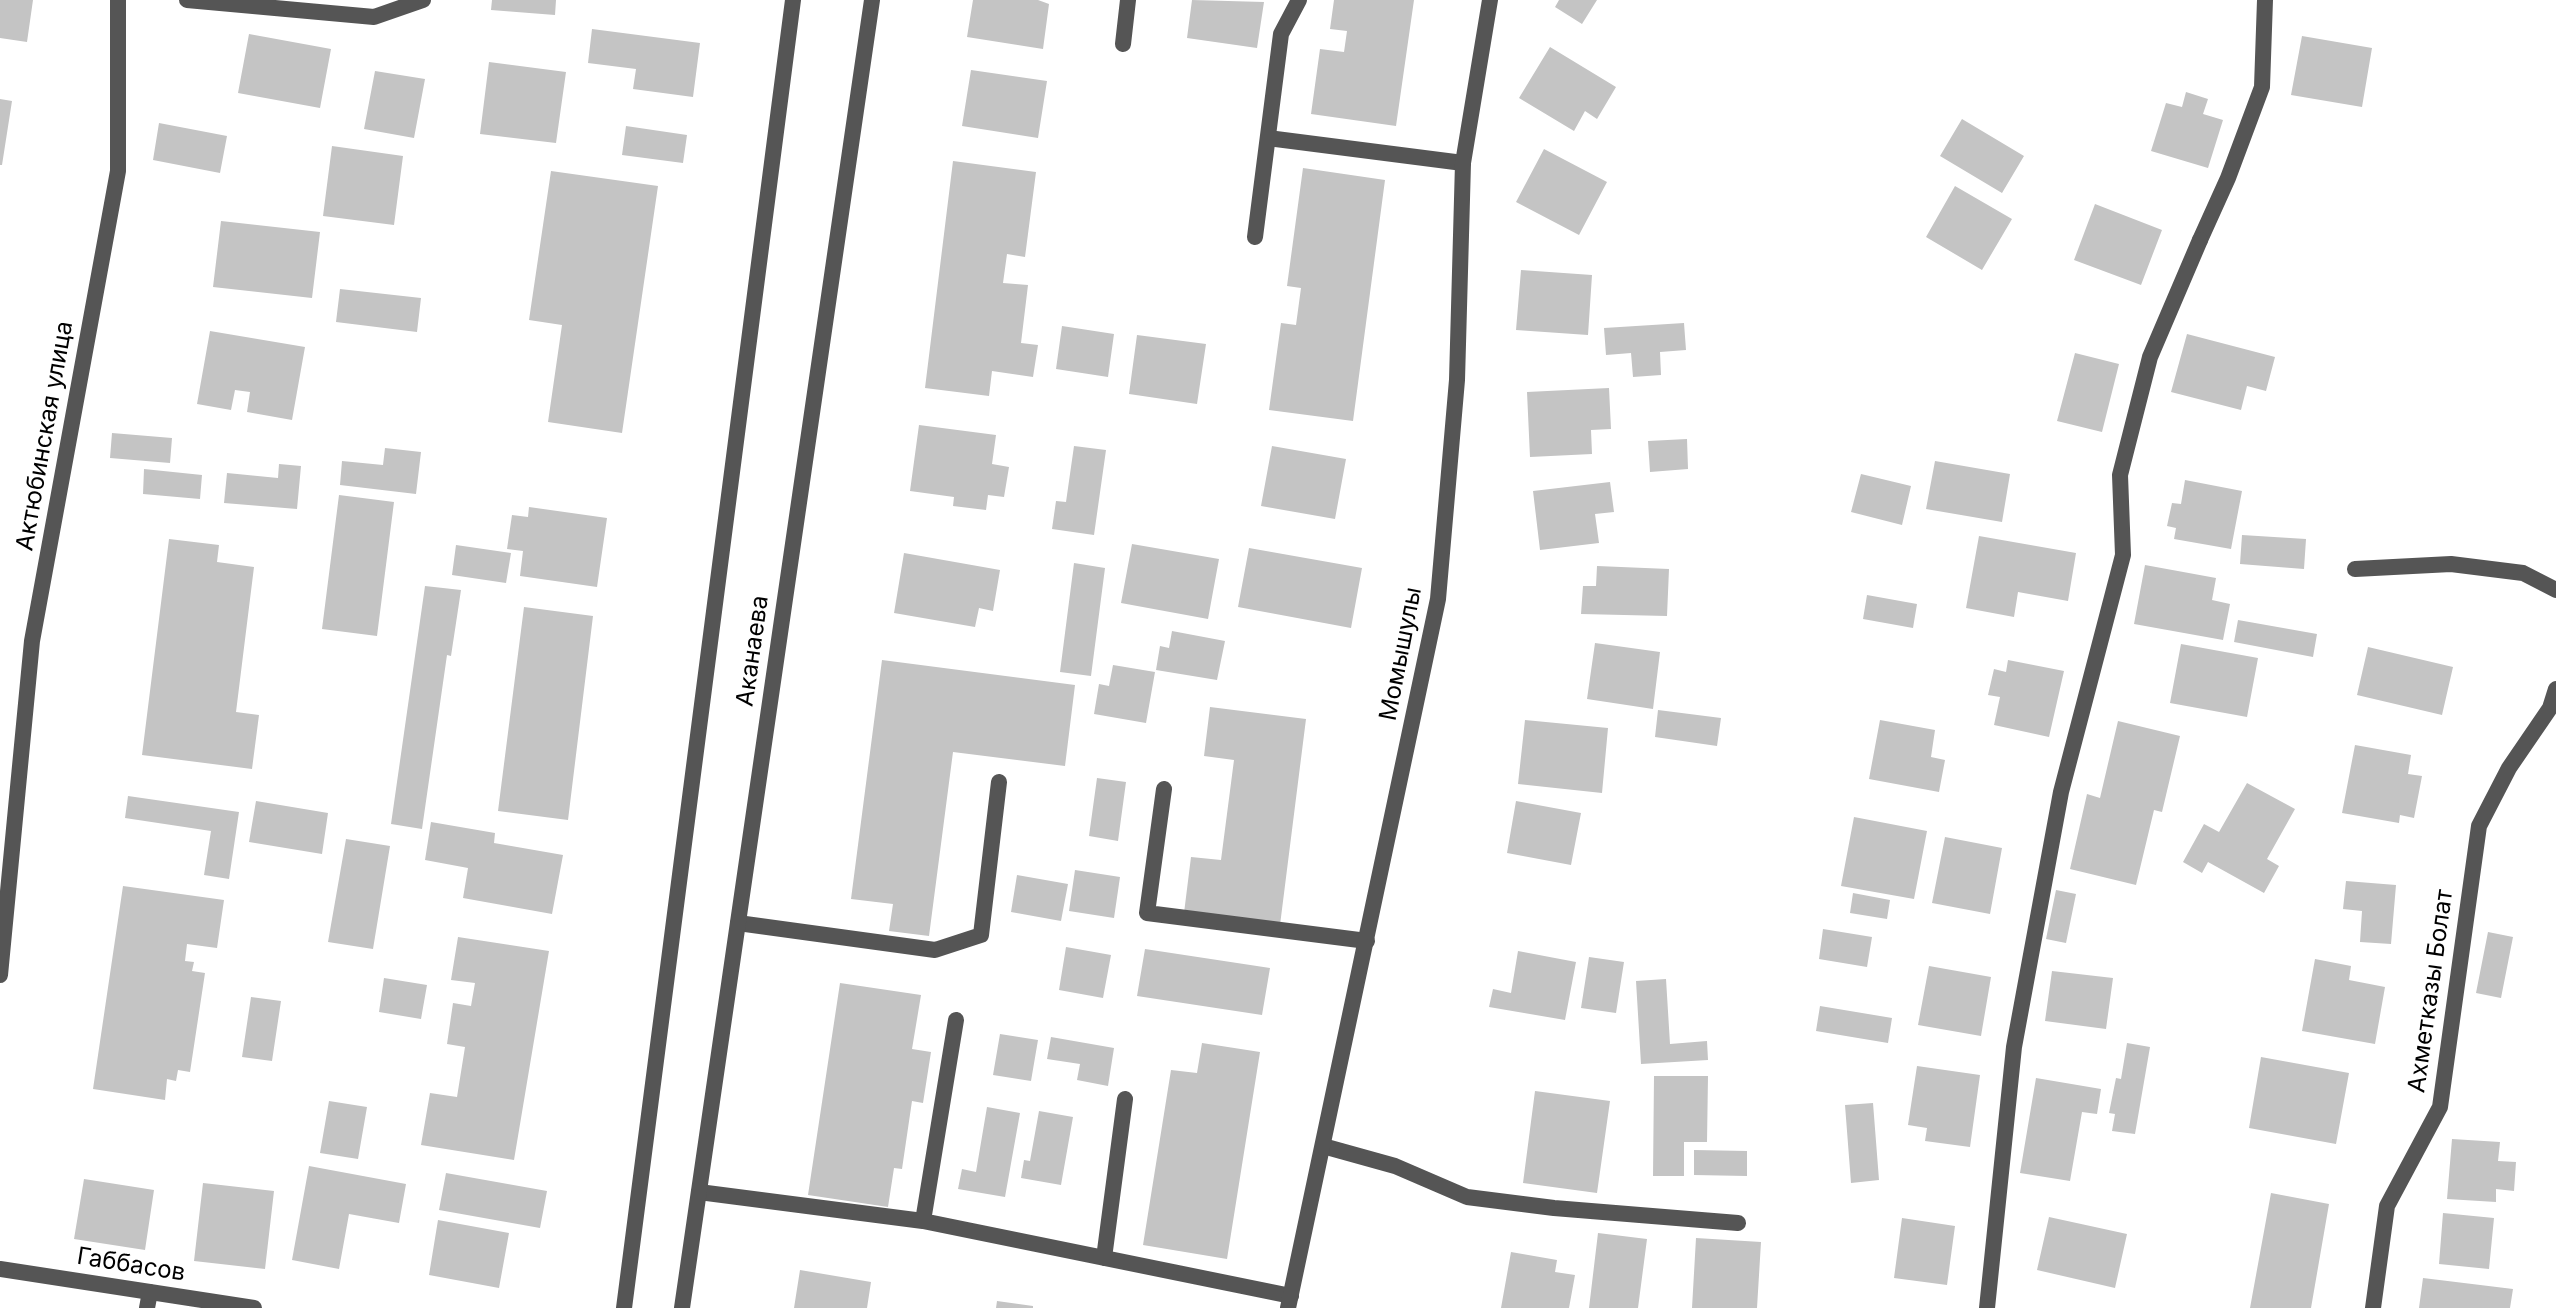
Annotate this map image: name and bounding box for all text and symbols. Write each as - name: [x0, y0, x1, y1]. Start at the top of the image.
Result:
- street label: Актюбинская улица: [11, 319, 79, 553]
- street label: Момышулы: [1374, 585, 1428, 723]
- street label: Аканаева: [731, 594, 775, 708]
- street label: Ахметказы Болат: [2402, 888, 2460, 1094]
- street label: Габбасов: [75, 1242, 187, 1288]

